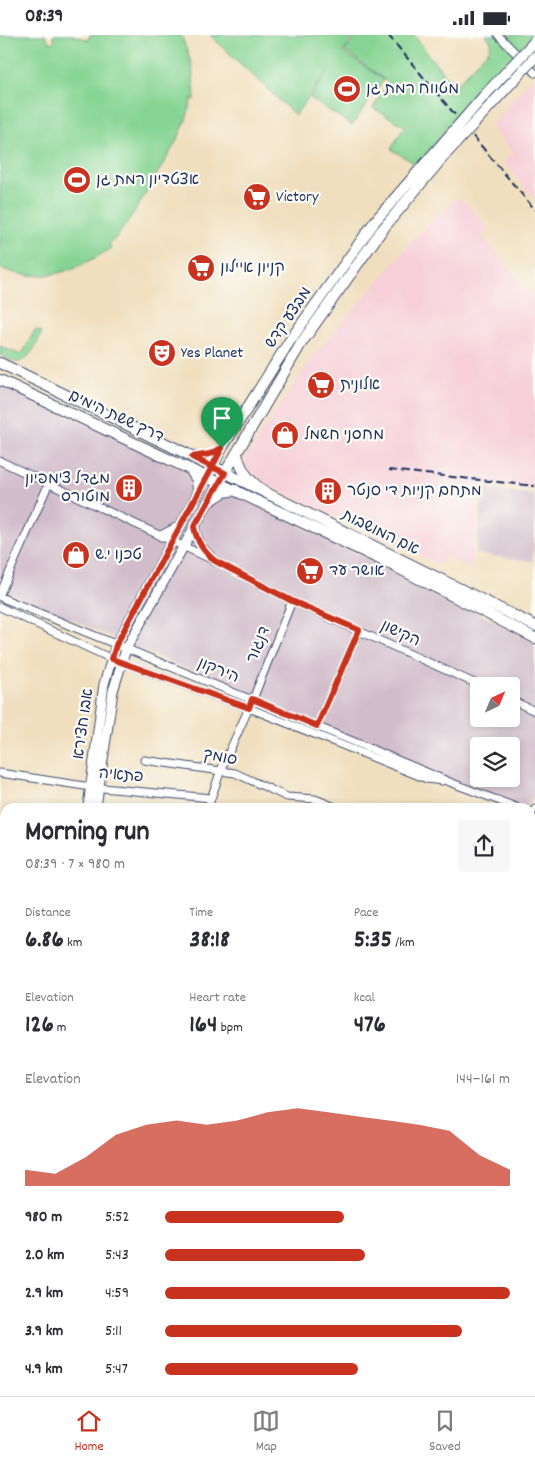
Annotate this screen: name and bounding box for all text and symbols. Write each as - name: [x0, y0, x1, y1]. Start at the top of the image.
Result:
- text: 08:39: [25, 4, 63, 31]
- sports icon: מטווח רמת גן: [332, 74, 362, 104]
- place label: מטווח רמת גן: [366, 78, 459, 101]
- sports icon: אצטדיון רמת גן: [62, 165, 92, 195]
- place label: אצטדיון רמת גן: [96, 169, 199, 192]
- supermarket icon: Victory: [242, 182, 272, 212]
- place label: Victory: [276, 186, 319, 209]
- supermarket icon: קניון איילון: [186, 253, 216, 283]
- place label: קניון איילון: [220, 257, 285, 280]
- street label: מבצע קדש: [260, 283, 318, 353]
- theatre icon: Yes Planet: [147, 338, 177, 368]
- place label: Yes Planet: [181, 342, 243, 365]
- supermarket icon: אלונית: [306, 370, 336, 400]
- place label: אלונית: [340, 374, 380, 397]
- street label: דרך ששת הימים: [65, 385, 167, 449]
- pin: [201, 397, 243, 448]
- icon: arrive: [208, 404, 236, 432]
- shop icon: מחסני חשמל: [270, 420, 300, 450]
- place label: מחסני חשמל: [304, 424, 384, 447]
- place label: מגדל צ'מפיון מוטורס: [25, 468, 110, 509]
- building icon: מגדל צ'מפיון מוטורס: [114, 473, 144, 503]
- building icon: מתחם קניות די סנטר: [313, 476, 343, 506]
- place label: מתחם קניות די סנטר: [347, 480, 482, 503]
- street label: אם המושבות: [336, 504, 423, 562]
- shop icon: טכנו י.ש: [61, 540, 91, 570]
- place label: טכנו י.ש: [95, 544, 142, 567]
- supermarket icon: אושר עד: [295, 556, 325, 586]
- place label: אושר עד: [329, 560, 385, 583]
- street label: הקישון: [376, 615, 424, 653]
- street label: דנגור: [241, 623, 277, 667]
- street label: הירקון: [194, 652, 242, 690]
- north arrow: [470, 677, 520, 727]
- map controls: [470, 677, 520, 787]
- street label: אבו חצירא: [68, 687, 100, 761]
- button: layers: [470, 737, 520, 787]
- street label: סומך: [201, 743, 239, 773]
- street label: פתאיה: [98, 763, 145, 789]
- text: Morning run: [25, 814, 149, 854]
- button: share: [458, 820, 510, 872]
- text: 08:39 · 7 × 980 m: [25, 853, 125, 876]
- text: Distance: [25, 903, 71, 923]
- text: Time: [189, 903, 213, 923]
- text: Pace: [354, 903, 378, 923]
- text: 6.86: [25, 923, 64, 959]
- text: 38:18: [189, 923, 230, 959]
- text: 5:35: [354, 923, 392, 959]
- text: km: [64, 933, 82, 953]
- text: /km: [392, 933, 415, 953]
- text: Elevation: [25, 988, 74, 1008]
- text: Heart rate: [189, 988, 246, 1008]
- text: kcal: [354, 988, 375, 1008]
- text: 126: [25, 1008, 54, 1044]
- text: 164: [189, 1008, 217, 1044]
- text: 476: [354, 1008, 386, 1044]
- text: m: [54, 1018, 66, 1038]
- text: bpm: [217, 1018, 243, 1038]
- text: Elevation: [25, 1068, 81, 1091]
- text: 144–161 m: [456, 1068, 510, 1091]
- text: 980 m: [25, 1206, 62, 1229]
- text: 5:52: [105, 1206, 129, 1229]
- text: 2.0 km: [25, 1244, 65, 1267]
- text: 5:43: [105, 1244, 129, 1267]
- text: 2.9 km: [25, 1282, 63, 1305]
- text: 4:59: [105, 1282, 129, 1305]
- text: 3.9 km: [25, 1320, 63, 1343]
- text: 5:11: [105, 1320, 122, 1343]
- text: 4.9 km: [25, 1358, 63, 1381]
- text: 5:47: [105, 1358, 128, 1381]
- tab: Home: [74, 1407, 104, 1457]
- tab: Map: [252, 1407, 280, 1457]
- tab: Saved: [429, 1407, 461, 1457]

